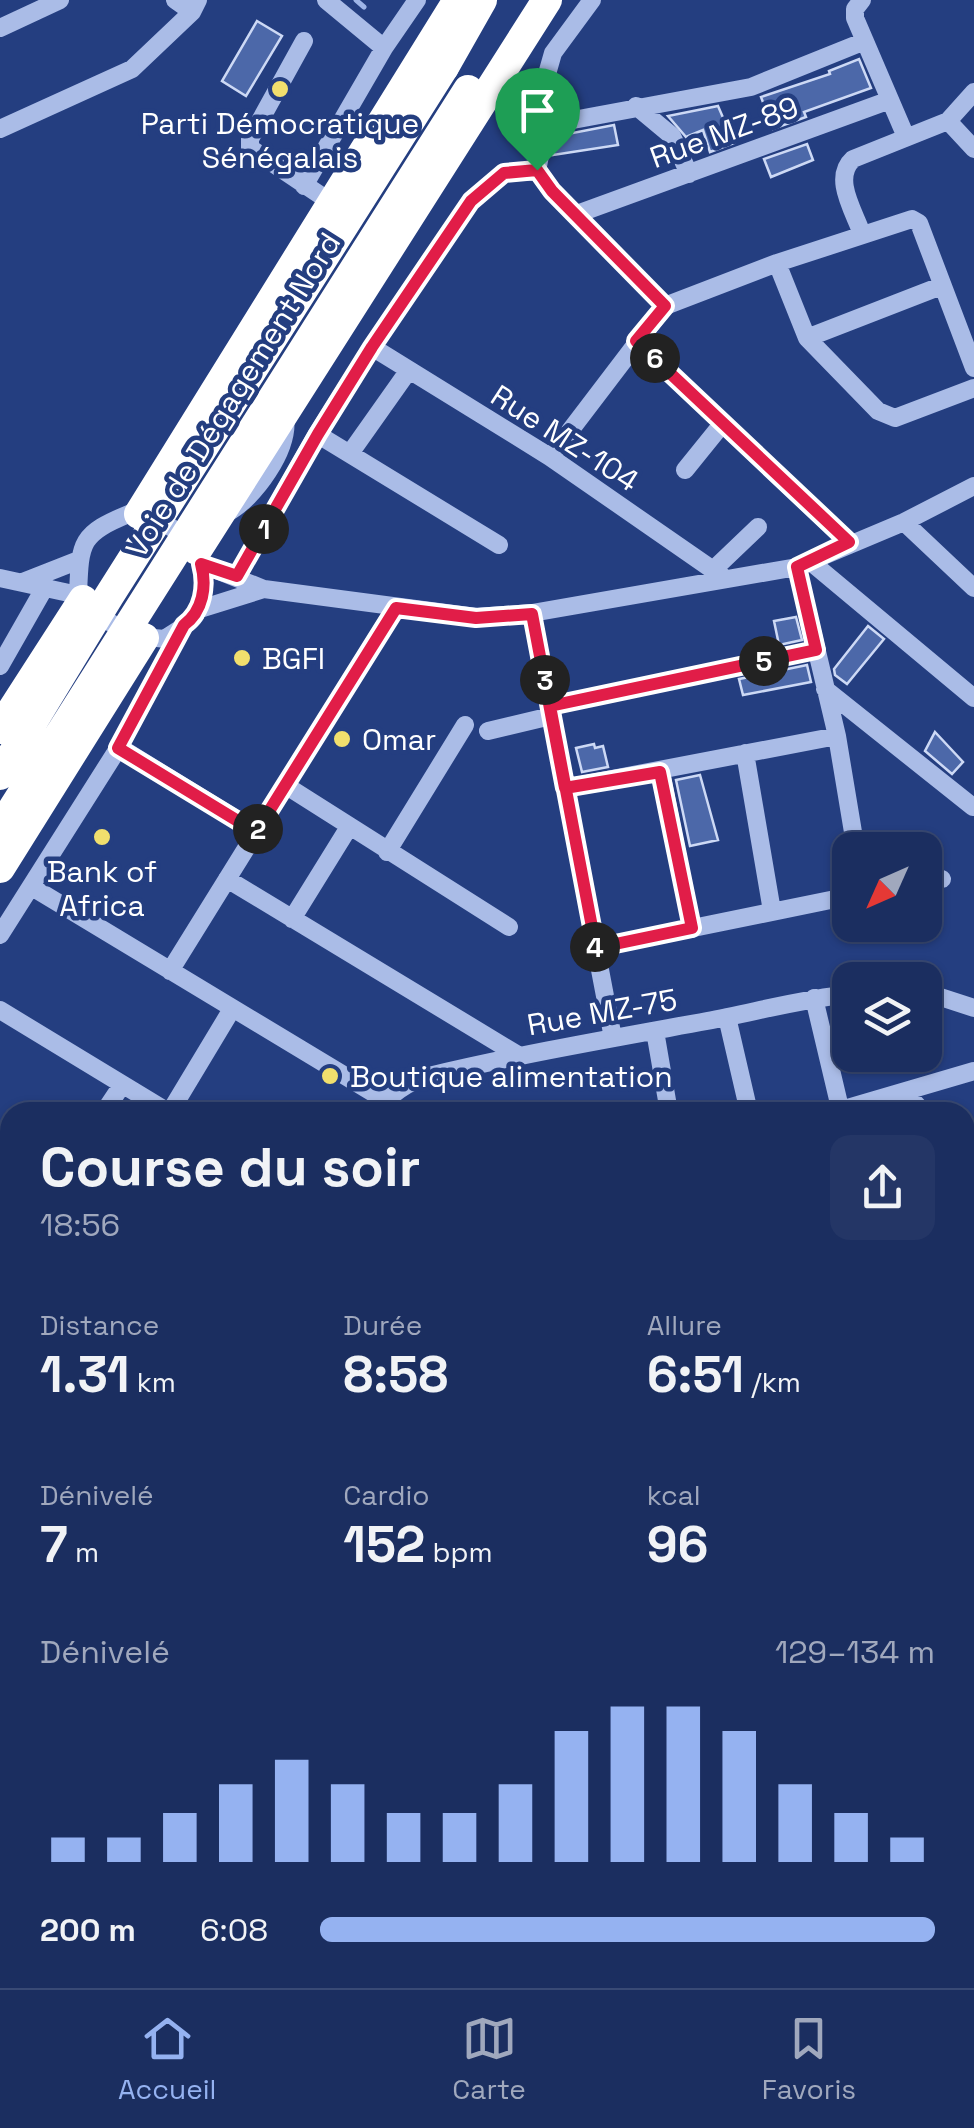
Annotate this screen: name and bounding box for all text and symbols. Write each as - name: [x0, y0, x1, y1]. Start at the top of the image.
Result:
- pin: [495, 68, 580, 171]
- marker: Parti Démocratique Sénégalais: [269, 78, 291, 100]
- icon: arrive: [510, 83, 565, 138]
- street label: Rue MZ-89: [644, 87, 804, 177]
- place label: Parti Démocratique Sénégalais: [141, 104, 419, 177]
- street label: Voie de Dégagement Nord: [117, 225, 349, 565]
- pin: 6: [630, 333, 680, 383]
- text: 6: [646, 340, 664, 376]
- street label: Rue MZ-104: [484, 376, 646, 500]
- pin: 1: [239, 504, 289, 554]
- text: 1: [258, 511, 270, 547]
- pin: 5: [739, 636, 789, 686]
- place label: BGFI: [262, 639, 325, 678]
- text: 5: [756, 643, 772, 679]
- marker: BGFI: [231, 647, 253, 669]
- pin: 3: [520, 655, 570, 705]
- text: 3: [536, 662, 554, 698]
- place label: Omar: [362, 720, 436, 759]
- marker: Omar: [331, 728, 353, 750]
- pin: 2: [233, 804, 283, 854]
- text: 2: [250, 811, 266, 847]
- marker: Bank of Africa: [91, 826, 113, 848]
- north arrow: [832, 832, 942, 942]
- map controls: [832, 832, 942, 1072]
- place label: Bank of Africa: [47, 852, 157, 925]
- pin: 4: [570, 922, 620, 972]
- text: 4: [586, 929, 604, 965]
- button: layers: [832, 962, 942, 1072]
- street label: Rue MZ-75: [524, 980, 680, 1044]
- place label: Boutique alimentation: [350, 1057, 673, 1096]
- marker: Boutique alimentation: [319, 1065, 341, 1087]
- text: Course du soir: [40, 1132, 420, 1202]
- button: share: [830, 1135, 935, 1240]
- text: 18:56: [40, 1205, 120, 1245]
- text: Distance: [40, 1307, 159, 1343]
- text: Durée: [343, 1307, 422, 1343]
- text: Allure: [647, 1307, 722, 1343]
- text: 1.31: [40, 1343, 130, 1407]
- text: 8:58: [343, 1343, 448, 1407]
- text: 6:51: [647, 1343, 744, 1407]
- text: km: [130, 1364, 176, 1400]
- text: /km: [744, 1364, 801, 1400]
- text: Dénivelé: [40, 1477, 154, 1513]
- text: Cardio: [343, 1477, 430, 1513]
- text: kcal: [647, 1477, 701, 1513]
- text: 7: [40, 1513, 68, 1577]
- text: 152: [343, 1513, 425, 1577]
- text: 96: [647, 1513, 708, 1577]
- text: m: [68, 1534, 99, 1570]
- text: bpm: [425, 1534, 493, 1570]
- text: Dénivelé: [40, 1632, 170, 1672]
- text: 129–134 m: [775, 1632, 935, 1672]
- text: 200 m: [40, 1910, 136, 1950]
- text: 6:08: [200, 1910, 268, 1950]
- tab: Accueil: [118, 2011, 216, 2107]
- tab: Carte: [452, 2011, 526, 2107]
- tab: Favoris: [762, 2011, 856, 2107]

